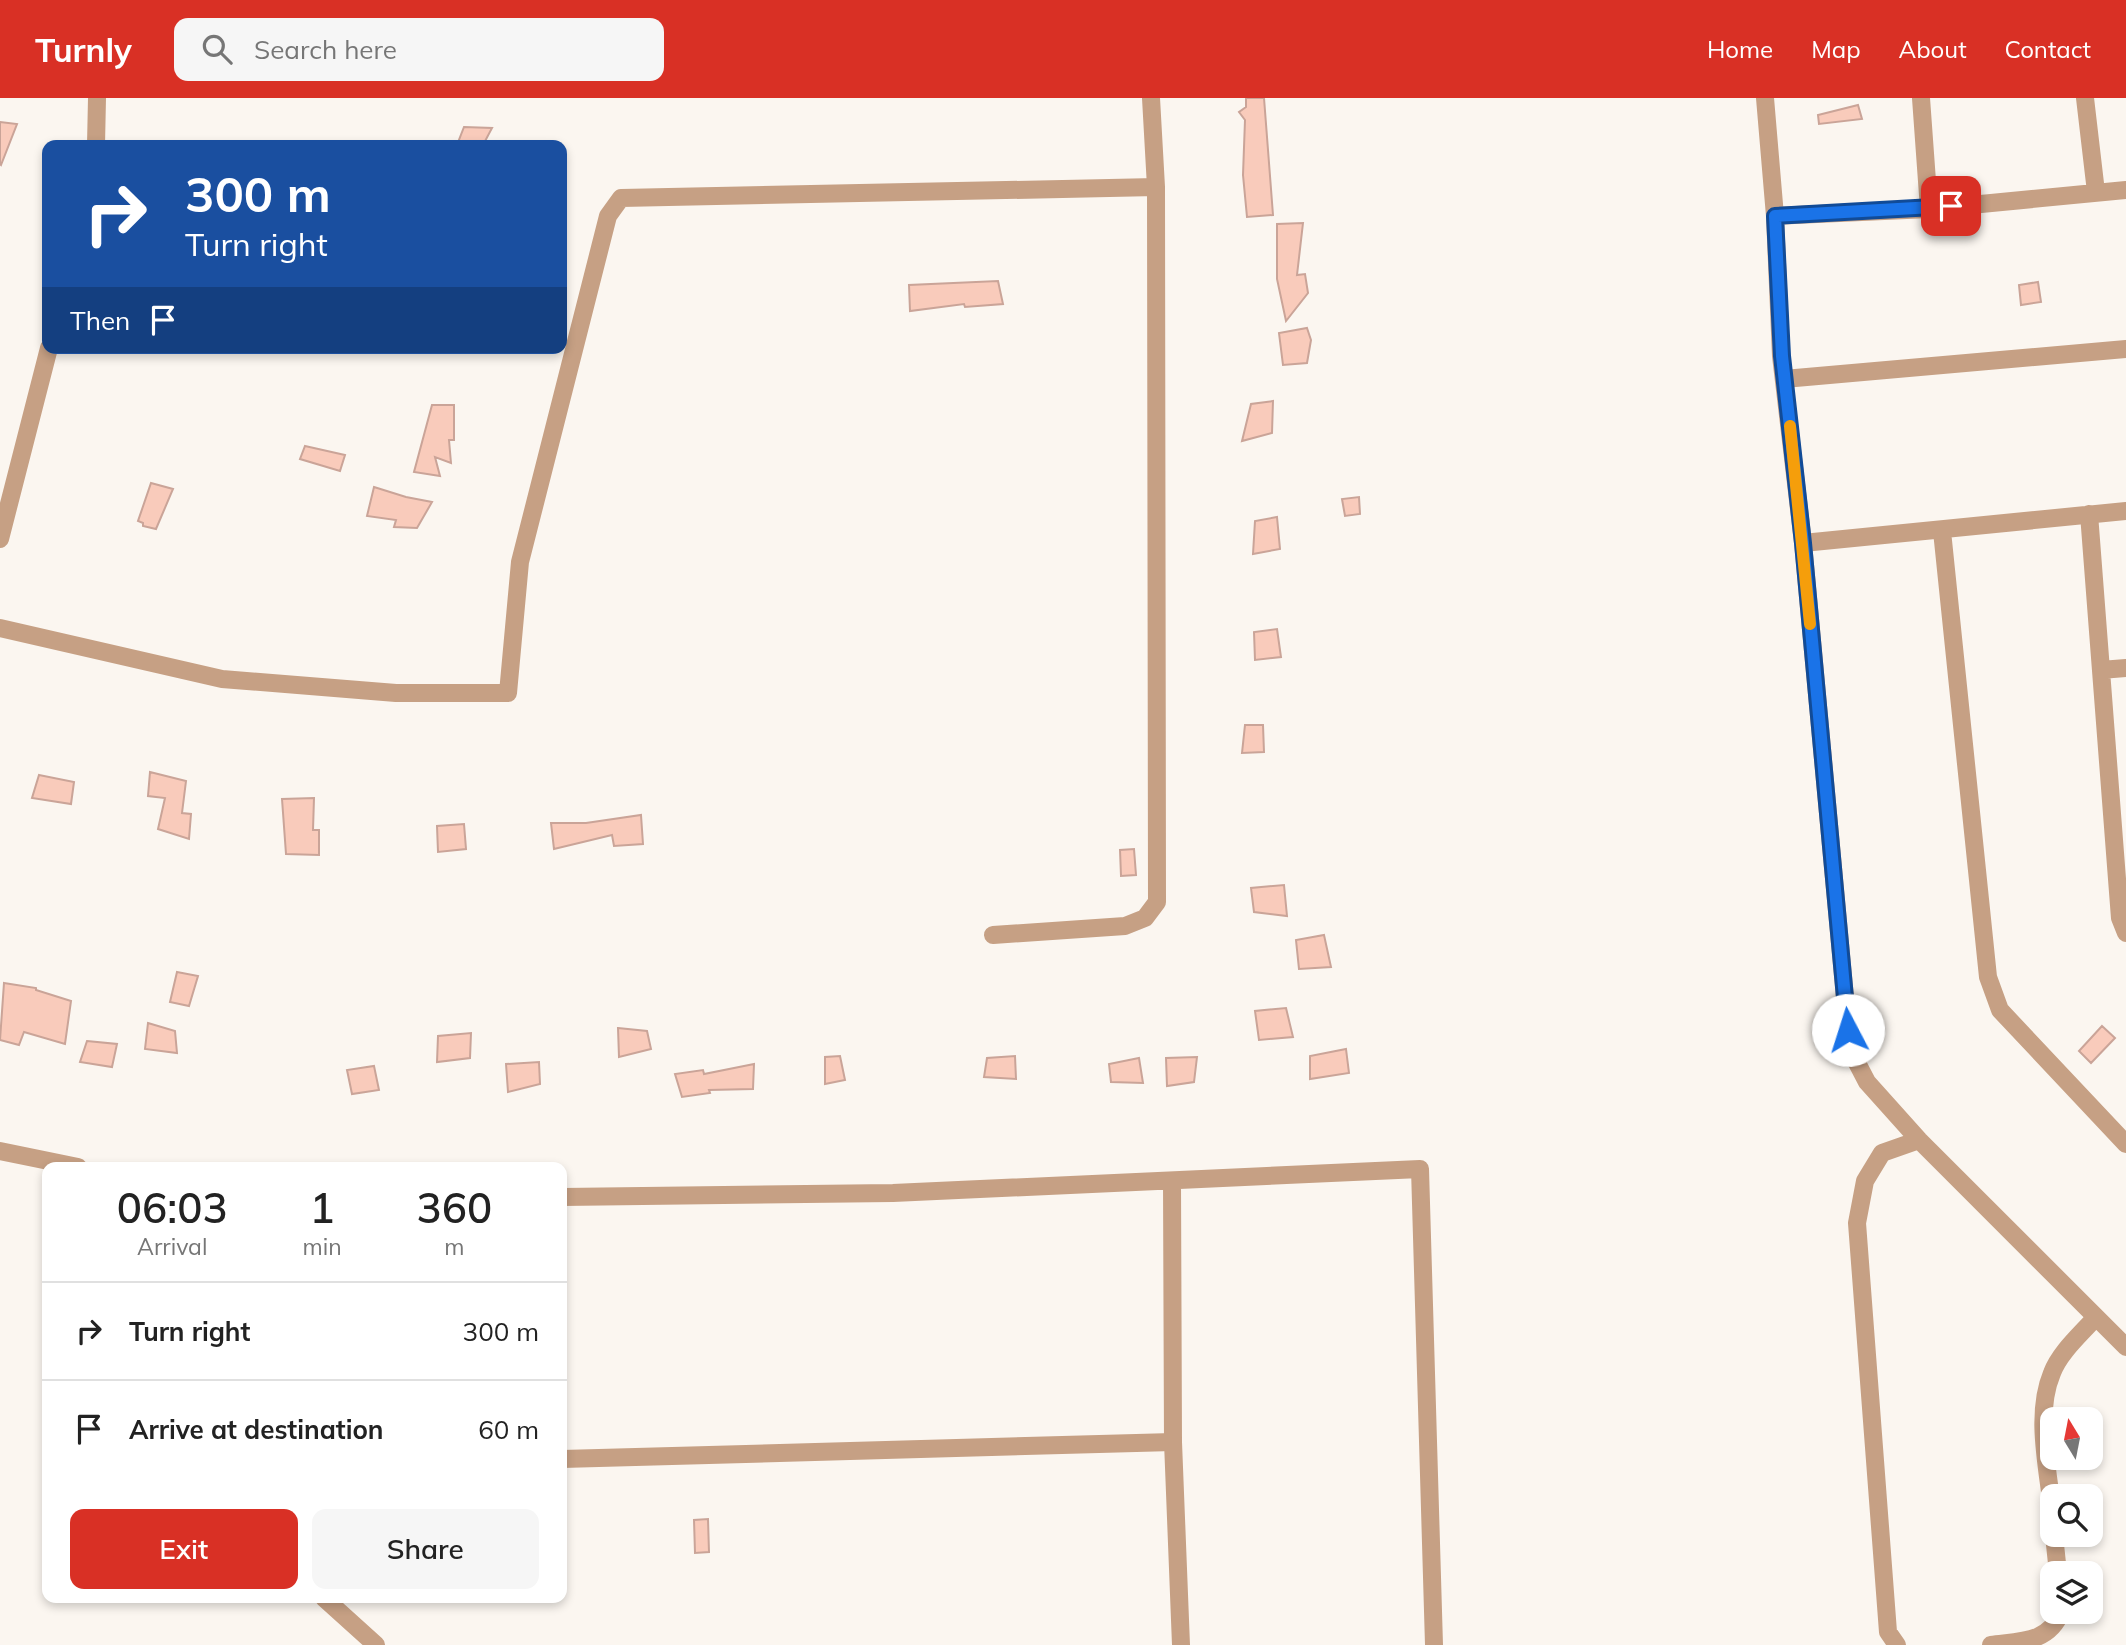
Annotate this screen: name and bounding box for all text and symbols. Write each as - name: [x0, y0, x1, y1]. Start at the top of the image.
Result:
- search box: [174, 18, 664, 81]
- text: Turnly: [35, 29, 132, 70]
- icon: search: [198, 30, 236, 68]
- text: Search here: [254, 33, 397, 66]
- text: Home: [1707, 34, 1773, 64]
- text: Map: [1811, 34, 1861, 64]
- text: About: [1899, 34, 1967, 64]
- text: Contact: [2005, 34, 2091, 64]
- text: 300 m: [185, 163, 331, 224]
- icon: right: [70, 168, 161, 259]
- pin: [1921, 176, 1981, 236]
- icon: arrive: [1932, 187, 1970, 225]
- text: Turn right: [185, 224, 328, 264]
- icon: arrive: [144, 301, 182, 339]
- text: Then: [70, 304, 130, 337]
- position arrow: [1811, 993, 1885, 1067]
- text: 06:03: [117, 1181, 228, 1234]
- text: 1: [309, 1181, 335, 1234]
- text: 360: [417, 1181, 492, 1234]
- text: Arrival: [137, 1232, 207, 1261]
- text: min: [302, 1232, 342, 1261]
- text: m: [444, 1232, 464, 1261]
- icon: right: [70, 1312, 108, 1350]
- text: Turn right: [129, 1315, 250, 1348]
- text: 300 m: [463, 1315, 539, 1348]
- north arrow: [2040, 1407, 2104, 1470]
- map controls: [2040, 1407, 2103, 1624]
- icon: arrive: [70, 1410, 108, 1448]
- text: Arrive at destination: [129, 1413, 384, 1446]
- text: 60 m: [478, 1413, 539, 1446]
- button: search: [2040, 1484, 2103, 1547]
- button: Exit: [70, 1509, 298, 1589]
- button: Share: [312, 1509, 539, 1589]
- button: layers: [2040, 1561, 2103, 1624]

